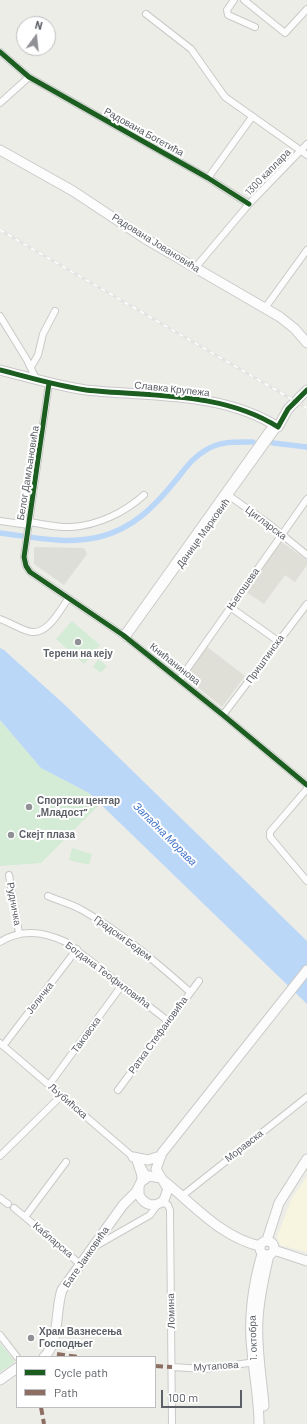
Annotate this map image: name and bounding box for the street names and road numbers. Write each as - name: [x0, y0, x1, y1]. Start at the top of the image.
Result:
- street label: Радована Богетића: [102, 105, 186, 159]
- street label: 1300 каплара: [243, 146, 293, 198]
- street label: Радована Јовановића: [110, 211, 202, 275]
- street label: Славка Крупежа: [134, 379, 210, 399]
- street label: Белог Дамљановића: [15, 425, 41, 521]
- street label: Данице Марковић: [174, 496, 232, 570]
- street label: Цигларска: [243, 504, 289, 542]
- street label: Његошева: [224, 565, 262, 613]
- street label: Приштинска: [243, 632, 287, 686]
- street label: Книћанинова: [147, 640, 203, 688]
- street label: Рудничка: [4, 881, 24, 927]
- street label: Градски Бедем: [92, 913, 154, 963]
- street label: Богдана Теофиловића: [63, 939, 153, 1011]
- street label: Јеличка: [24, 980, 56, 1016]
- street label: Ратка Стефановића: [126, 994, 190, 1076]
- street label: Таковска: [69, 1015, 103, 1055]
- street label: Љубићска: [46, 1081, 90, 1121]
- street label: Моравска: [222, 1127, 266, 1165]
- street label: Кабларска: [30, 1220, 76, 1260]
- street label: Бате Јанковића: [60, 1224, 112, 1290]
- street label: Ломина: [165, 1293, 177, 1329]
- street label: 1. октобра: [246, 1315, 260, 1361]
- street label: Мутапова: [193, 1358, 239, 1374]

